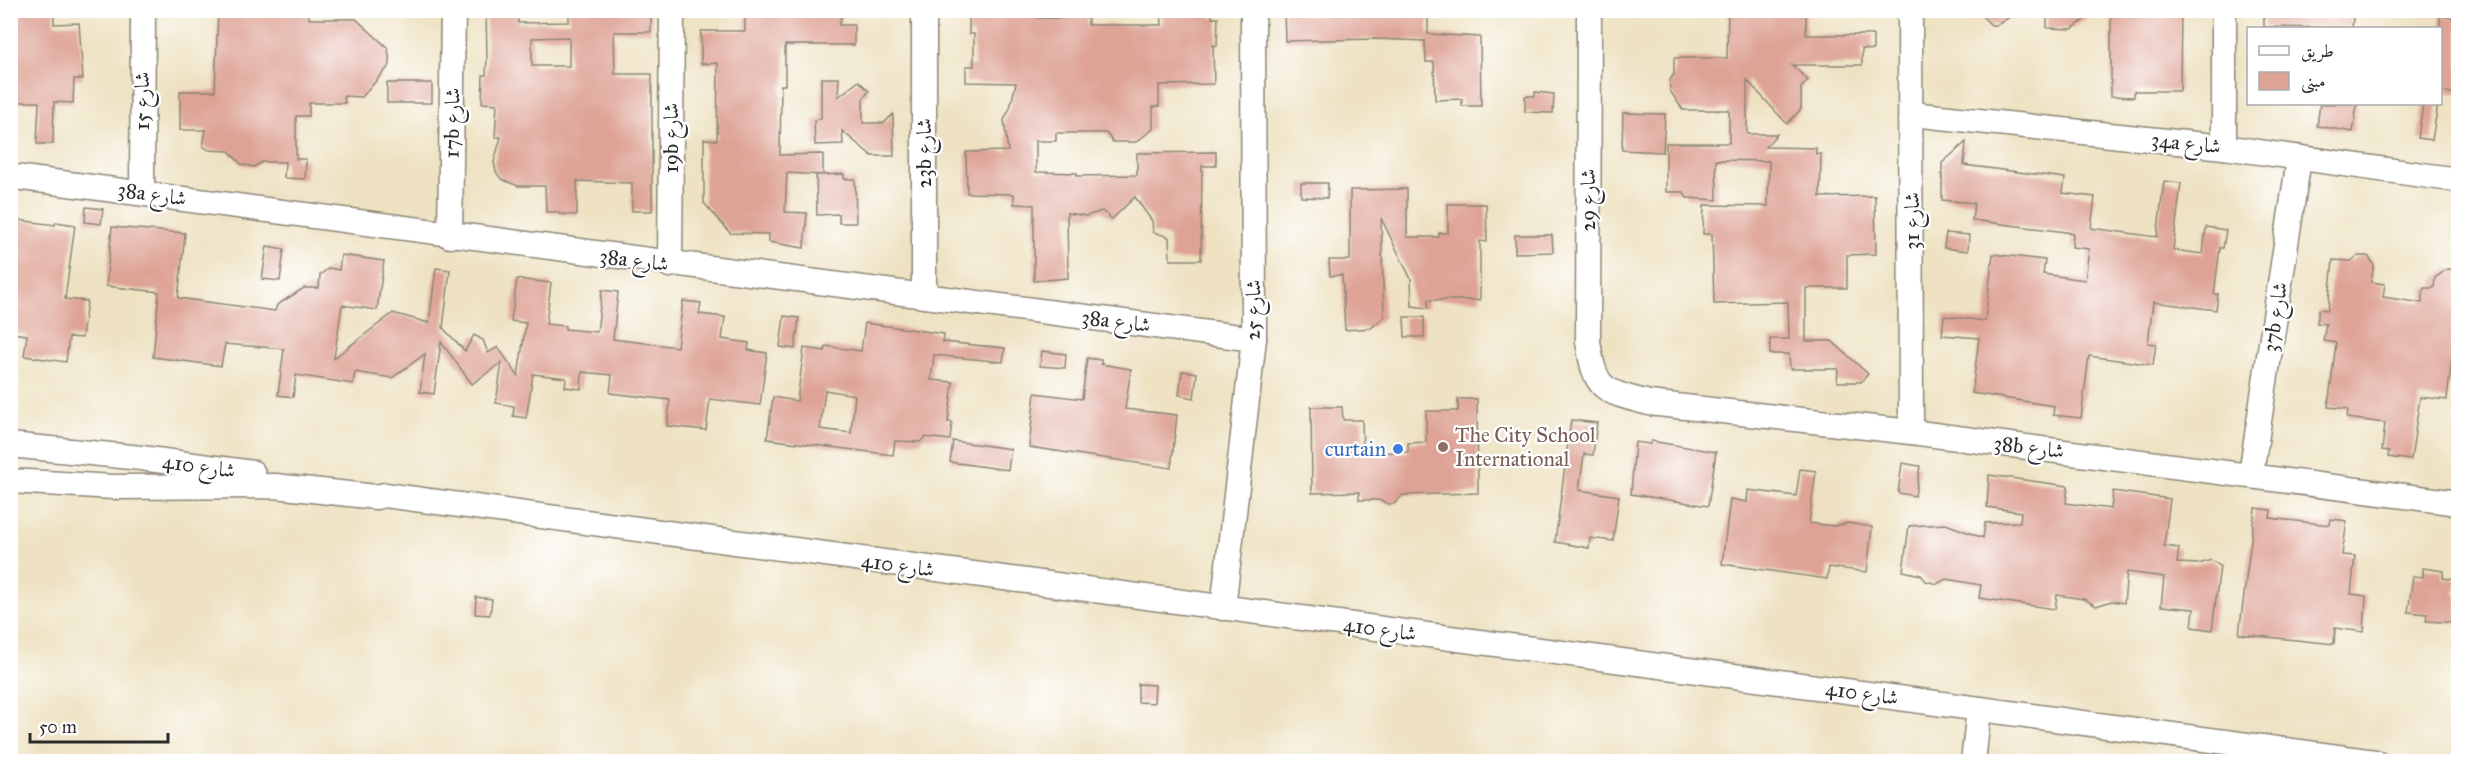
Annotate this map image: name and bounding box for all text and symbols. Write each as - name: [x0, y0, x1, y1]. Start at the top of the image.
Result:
- legend: [2247, 27, 2442, 105]
- text: طريق: [2301, 40, 2334, 63]
- text: مبنى: [2301, 70, 2326, 94]
- street label: شارع 15: [129, 72, 160, 130]
- street label: 17b شارع: [438, 87, 471, 159]
- street label: 19b شارع: [658, 103, 689, 173]
- street label: 23b شارع: [911, 118, 942, 188]
- street label: 34a شارع: [2149, 126, 2222, 165]
- street label: شارع 29: [1575, 169, 1606, 231]
- street label: 38a شارع: [115, 176, 188, 217]
- street label: شارع 31: [1899, 192, 1930, 250]
- street label: 38a شارع: [597, 243, 670, 282]
- street label: شارع 25: [1239, 279, 1272, 341]
- street label: 37b شارع: [2257, 280, 2298, 355]
- street label: 38a شارع: [1079, 304, 1152, 343]
- place label: The City School International: [1455, 422, 1596, 472]
- street label: 38b شارع: [1992, 430, 2066, 469]
- place label: curtain: [1325, 436, 1386, 462]
- marker: The City School International: [1436, 440, 1450, 454]
- marker: curtain: [1391, 442, 1405, 456]
- street label: شارع 410: [160, 448, 237, 489]
- street label: شارع 410: [859, 547, 936, 588]
- street label: شارع 410: [1341, 611, 1418, 652]
- street label: شارع 410: [1823, 675, 1900, 716]
- scale bar: [30, 706, 168, 744]
- text: 50 m: [39, 716, 77, 738]

